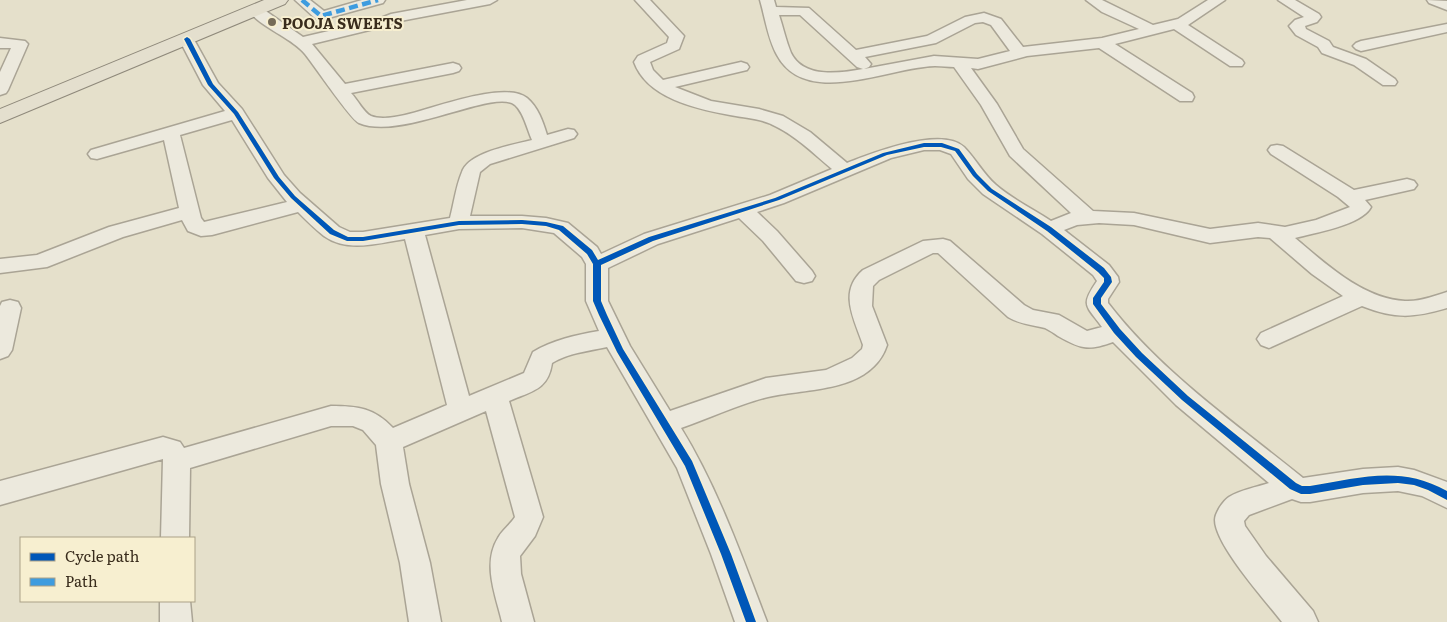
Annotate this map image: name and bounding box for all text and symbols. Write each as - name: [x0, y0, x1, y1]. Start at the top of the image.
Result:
- place label: POOJA SWEETS: [282, 11, 403, 34]
- marker: POOJA SWEETS: [266, 16, 278, 28]
- legend: [20, 537, 195, 602]
- text: Cycle path: [65, 544, 140, 567]
- text: Path: [65, 569, 98, 592]

